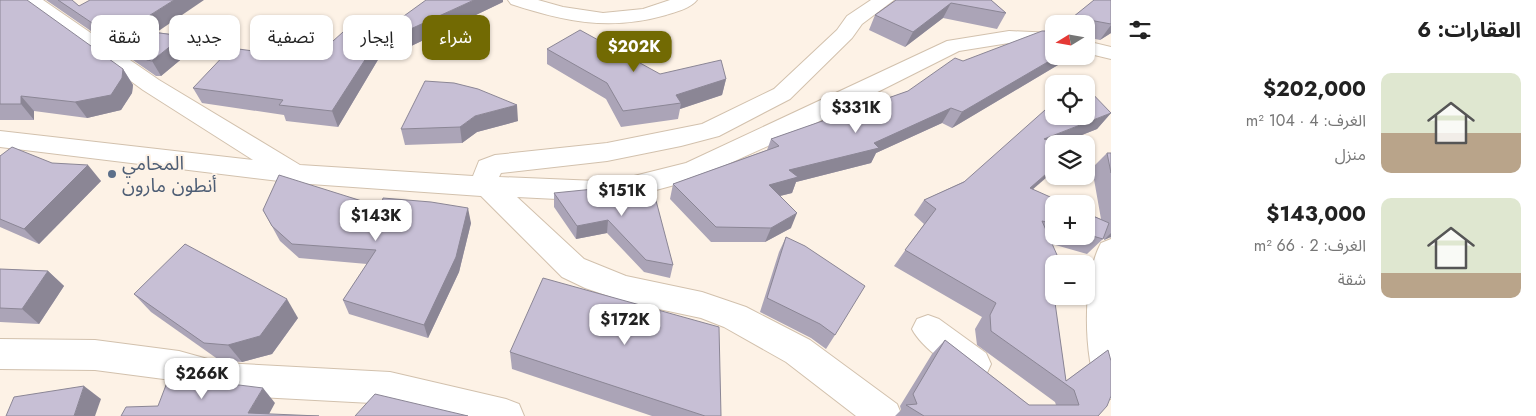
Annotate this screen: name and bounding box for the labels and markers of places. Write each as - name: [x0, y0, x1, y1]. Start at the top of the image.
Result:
- pin: $202K: [599, 30, 669, 73]
- pin: $331K: [821, 92, 891, 134]
- place label: المحامي أنطون مارون: [122, 150, 217, 199]
- marker: المحامي أنطون مارون: [106, 168, 118, 180]
- pin: $151K: [587, 174, 657, 217]
- pin: $143K: [341, 200, 411, 242]
- pin: $172K: [590, 304, 660, 346]
- pin: $266K: [167, 358, 237, 400]

